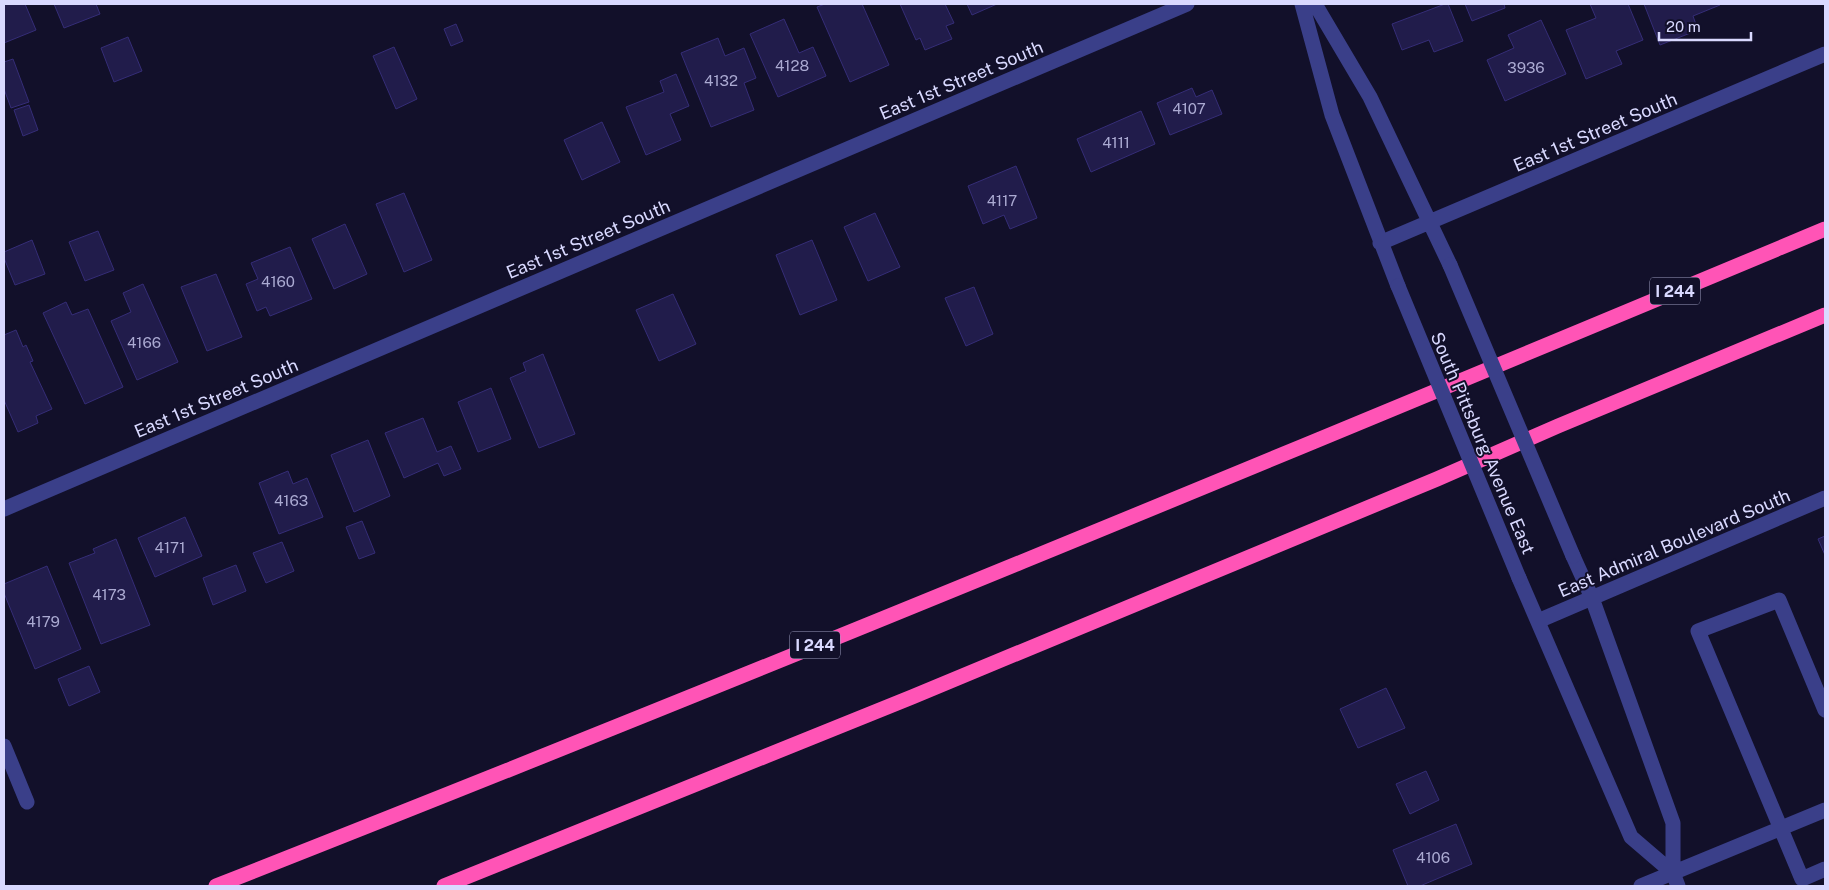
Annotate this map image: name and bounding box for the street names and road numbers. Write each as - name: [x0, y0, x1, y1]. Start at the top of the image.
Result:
- street label: East 1st Street South: [876, 36, 1046, 124]
- street label: East 1st Street South: [1510, 88, 1680, 176]
- street label: East 1st Street South: [503, 195, 673, 283]
- road number: I 244: [1650, 278, 1700, 304]
- street label: South Pittsburg Avenue East: [1427, 329, 1539, 557]
- street label: East 1st Street South: [131, 354, 301, 442]
- street label: East Admiral Boulevard South: [1555, 485, 1793, 601]
- road number: I 244: [790, 632, 840, 658]

